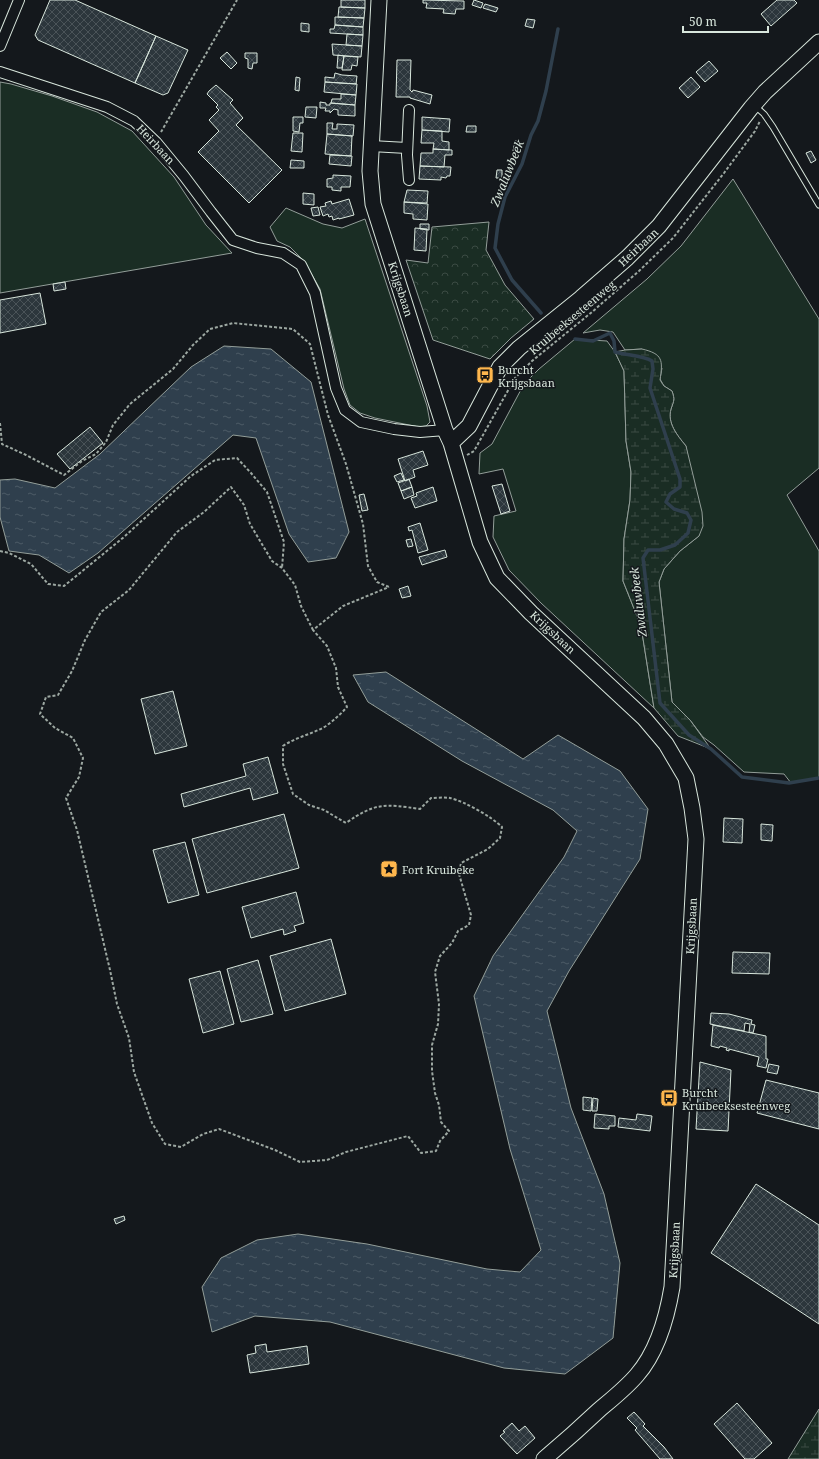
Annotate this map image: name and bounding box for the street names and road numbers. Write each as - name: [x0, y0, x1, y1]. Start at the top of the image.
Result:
- street label: Heirbaan: [134, 121, 178, 167]
- street label: Heirbaan: [615, 225, 661, 269]
- street label: Krijgsbaan: [385, 260, 417, 318]
- street label: Kruibeeksesteenweg: [526, 276, 618, 358]
- street label: Krijgsbaan: [527, 607, 579, 657]
- street label: Krijgsbaan: [682, 897, 700, 955]
- street label: Krijgsbaan: [665, 1221, 683, 1279]

